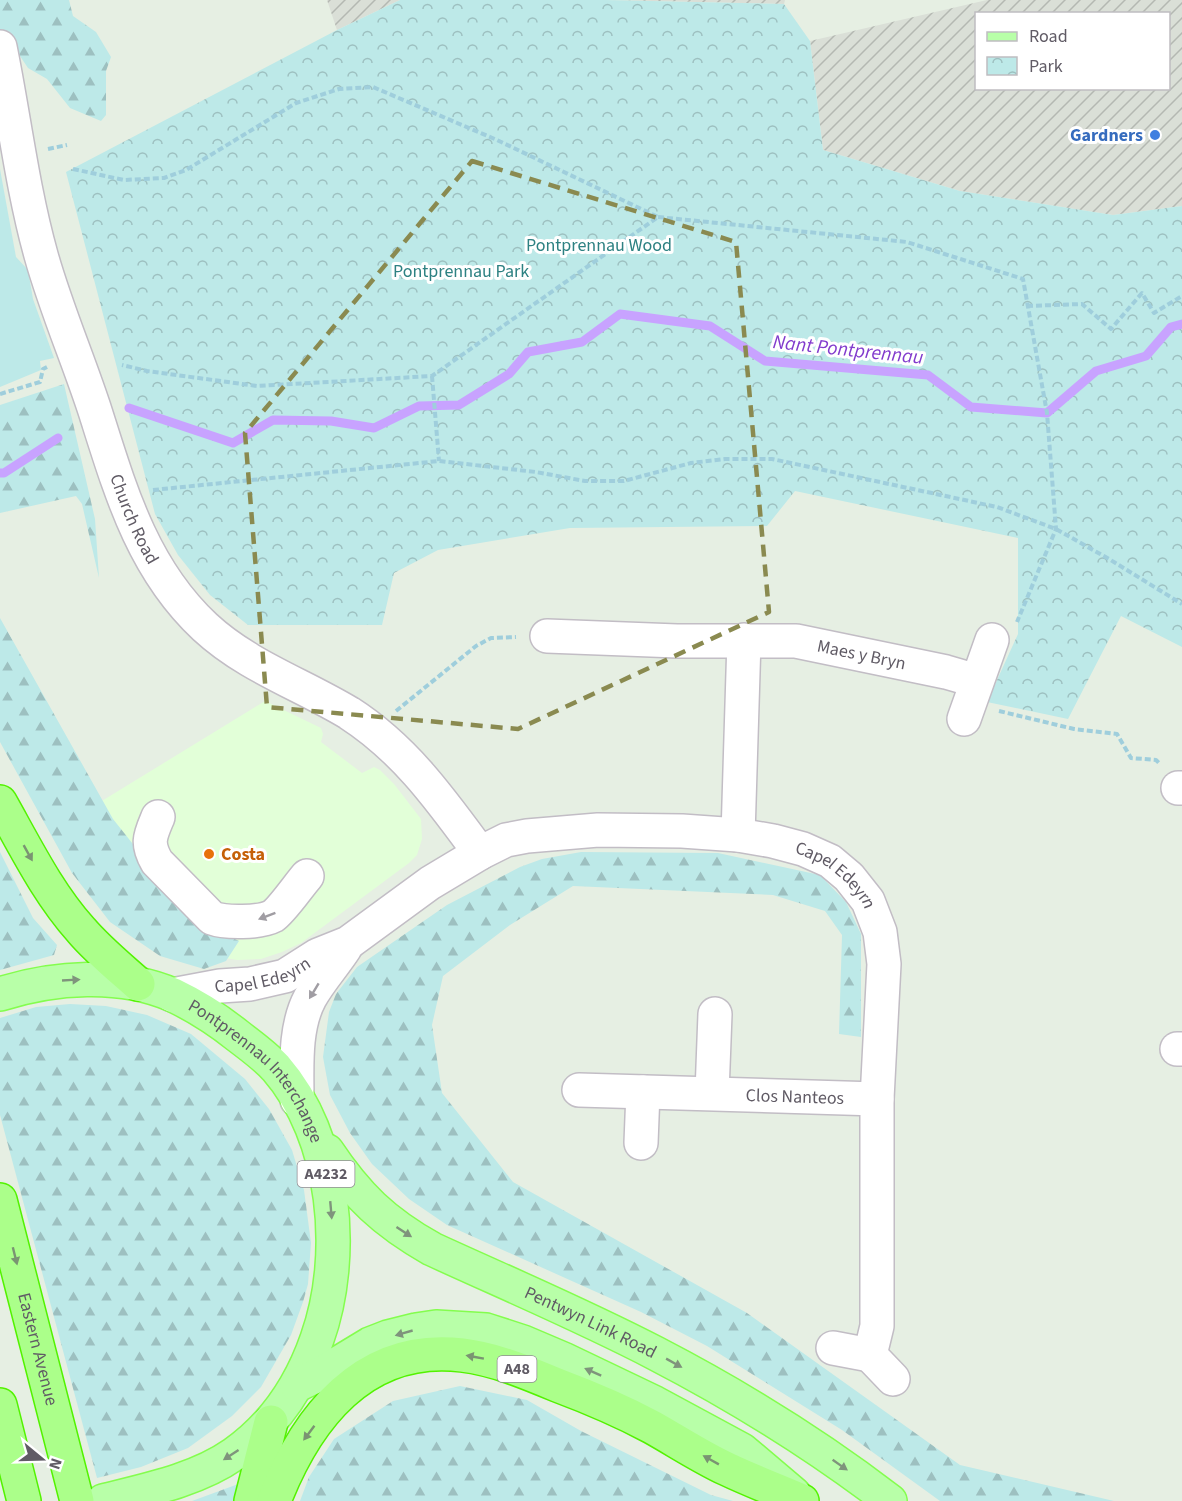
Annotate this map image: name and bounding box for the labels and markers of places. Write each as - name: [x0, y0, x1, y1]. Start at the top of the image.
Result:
- place label: Gardners: [1070, 123, 1143, 148]
- marker: Gardners: [1148, 128, 1162, 142]
- place label: Costa: [221, 842, 265, 867]
- marker: Costa: [202, 847, 216, 861]

